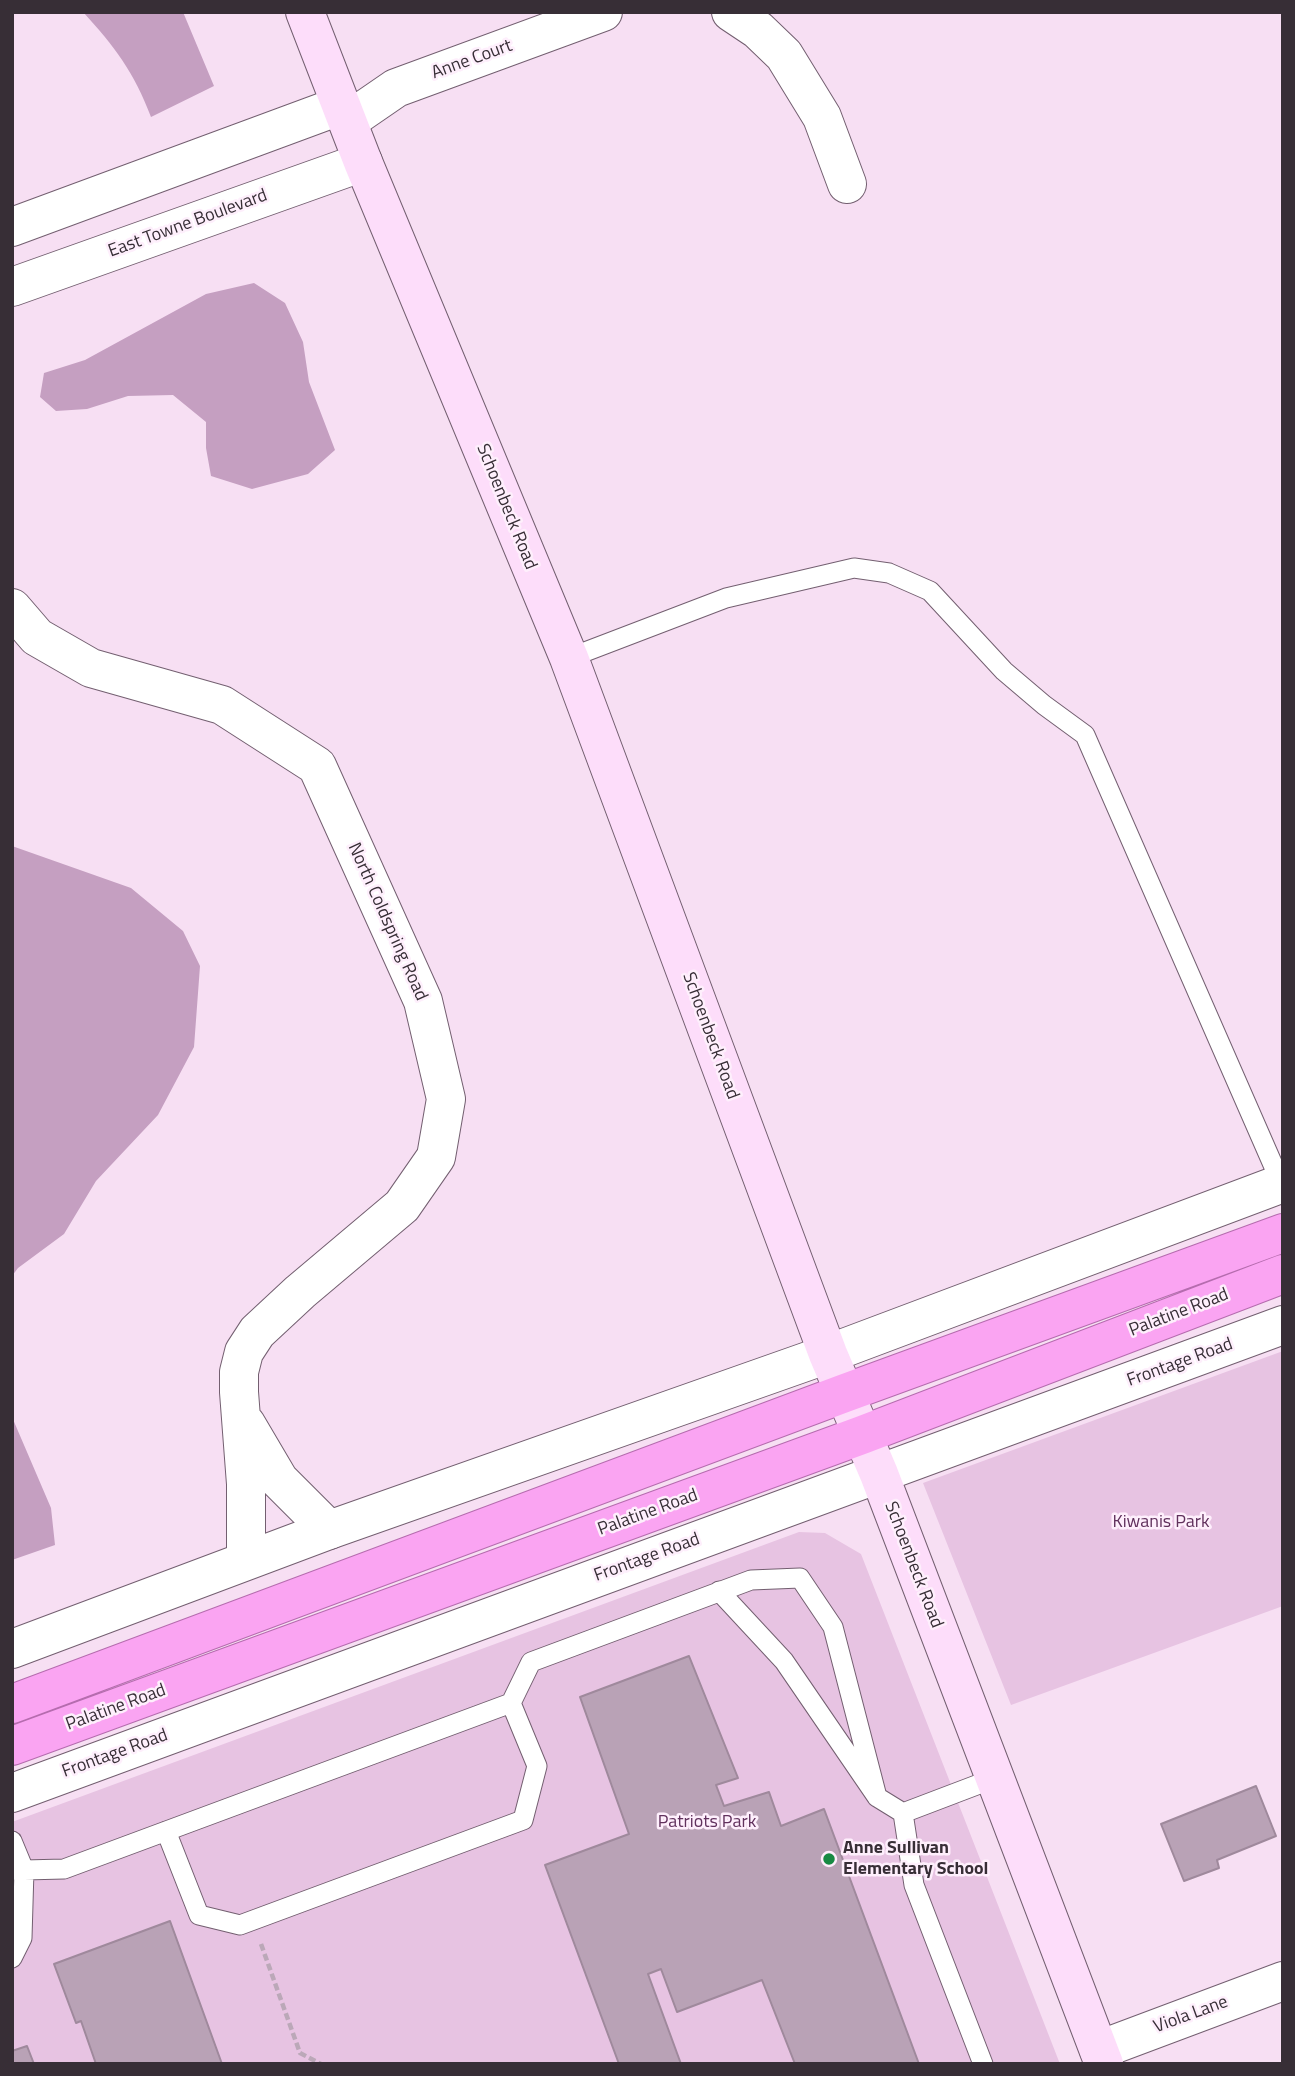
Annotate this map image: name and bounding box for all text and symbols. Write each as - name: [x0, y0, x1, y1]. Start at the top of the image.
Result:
- street label: Anne Court: [429, 35, 515, 85]
- street label: East Towne Boulevard: [106, 185, 270, 263]
- street label: Schoenbeck Road: [471, 441, 541, 573]
- street label: North Coldspring Road: [342, 840, 432, 1004]
- street label: Schoenbeck Road: [677, 970, 743, 1102]
- street label: Palatine Road: [1126, 1284, 1232, 1342]
- street label: Frontage Road: [1124, 1334, 1236, 1392]
- street label: Palatine Road: [595, 1485, 701, 1541]
- street label: Schoenbeck Road: [879, 1499, 947, 1631]
- park label: Kiwanis Park: [1112, 1512, 1210, 1534]
- street label: Frontage Road: [591, 1529, 703, 1587]
- street label: Palatine Road: [63, 1680, 169, 1736]
- street label: Frontage Road: [59, 1725, 171, 1783]
- park label: Patriots Park: [658, 1812, 756, 1834]
- place label: Anne Sullivan Elementary School: [843, 1838, 988, 1881]
- marker: Anne Sullivan Elementary School: [821, 1851, 837, 1867]
- street label: Viola Lane: [1151, 1992, 1231, 2038]

